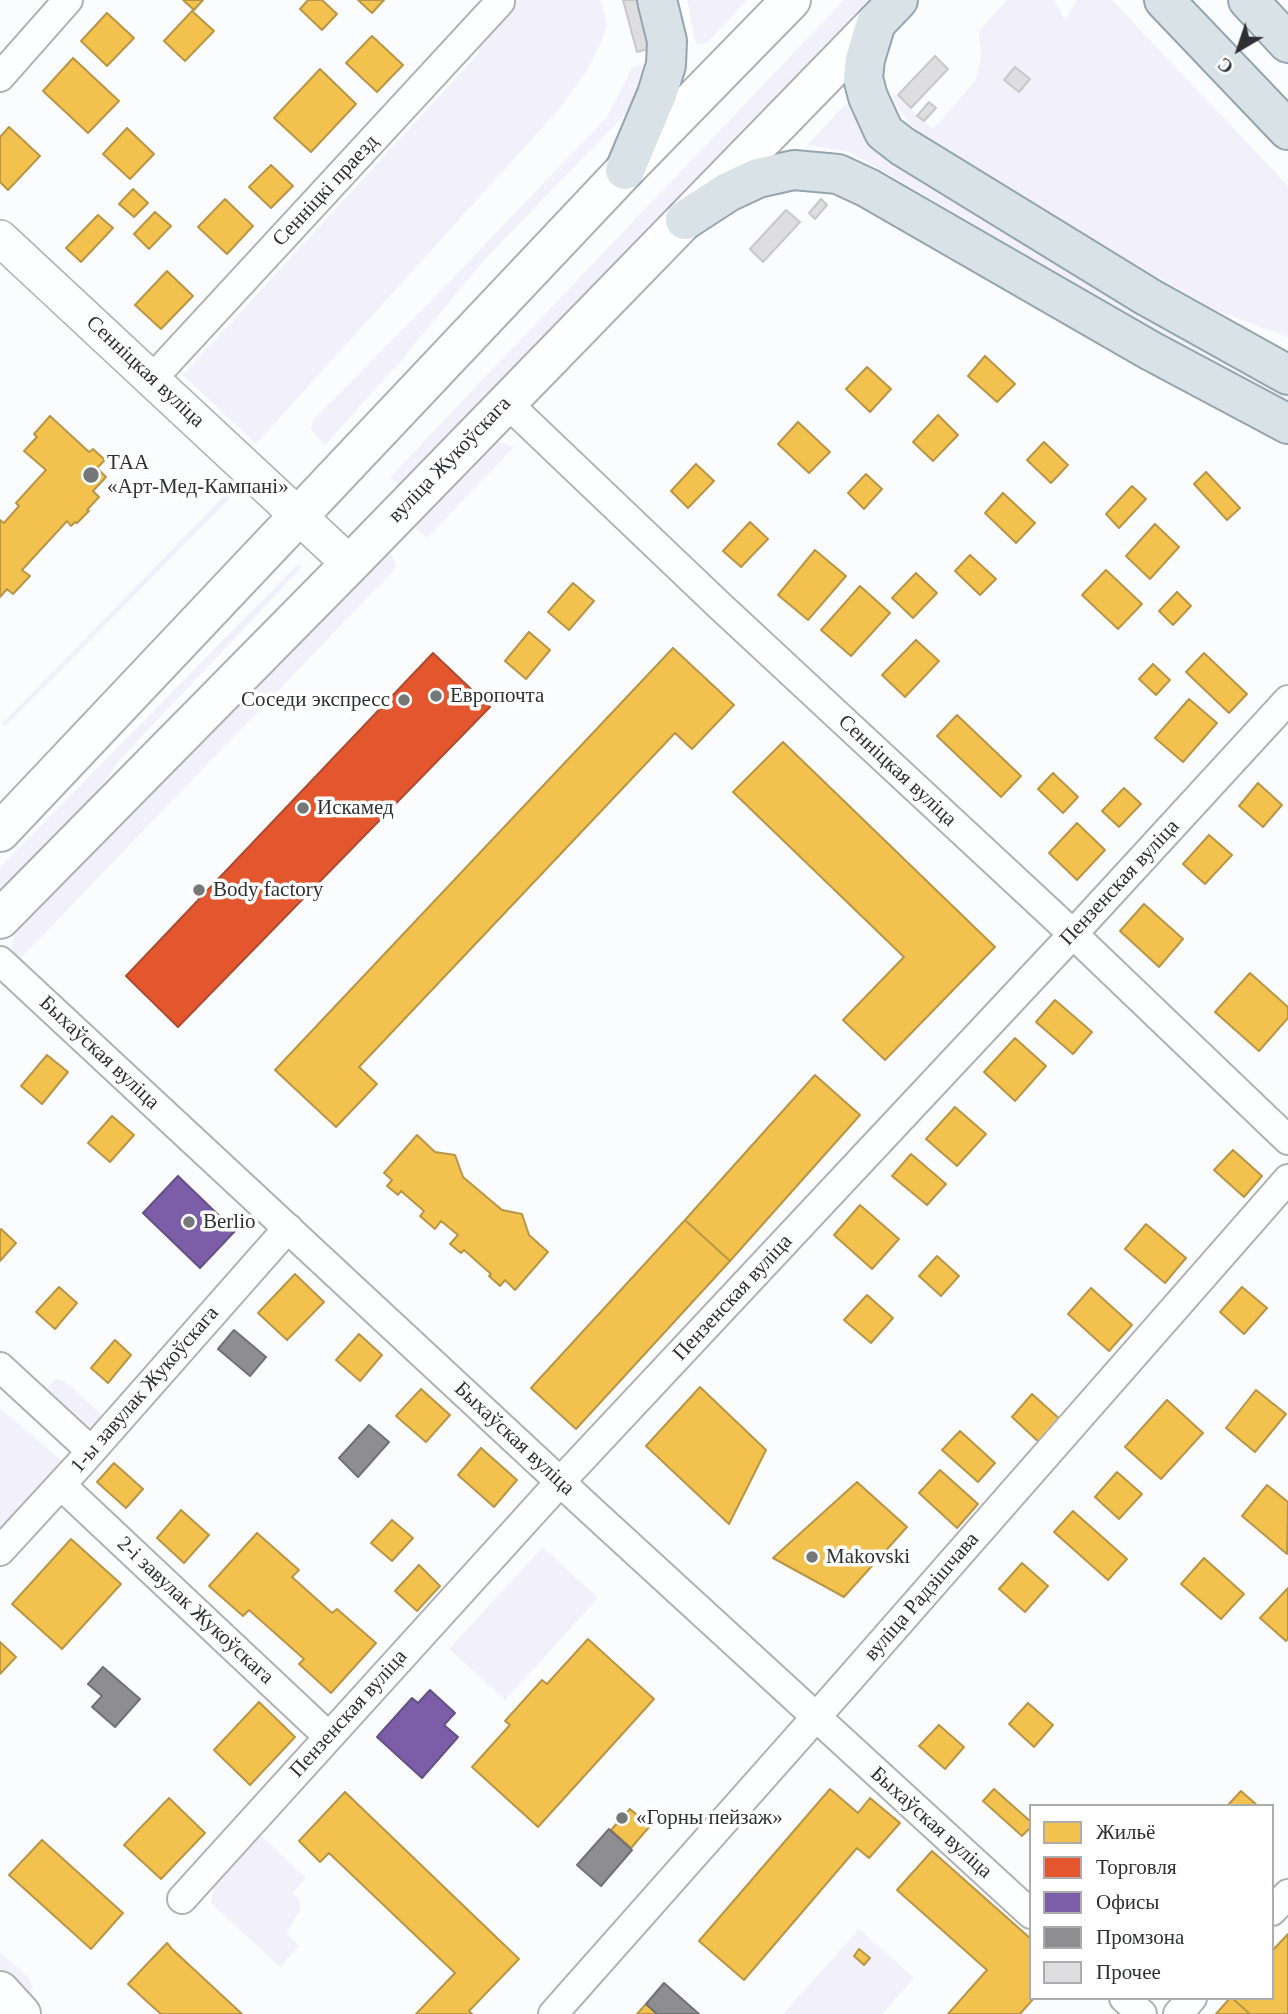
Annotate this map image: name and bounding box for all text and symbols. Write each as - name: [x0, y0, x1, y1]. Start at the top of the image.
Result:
- north arrow: [1204, 14, 1274, 84]
- text: С: [1214, 53, 1237, 78]
- street label: Сенніцкі праезд: [268, 130, 384, 252]
- street label: Сенніцкая вуліца: [80, 311, 210, 433]
- street label: вуліца Жукоўскага: [383, 392, 517, 528]
- place label: ТАА «Арт-Мед-Кампані»: [107, 450, 289, 500]
- marker: ТАА «Арт-Мед-Кампані»: [81, 465, 101, 485]
- place label: Европочта: [450, 683, 544, 709]
- place label: Соседи экспресс: [241, 687, 390, 713]
- marker: Европочта: [428, 688, 444, 704]
- marker: Соседи экспресс: [396, 692, 412, 708]
- street label: Сенніцкая вуліца: [832, 710, 962, 832]
- place label: Искамед: [317, 795, 394, 821]
- marker: Искамед: [295, 800, 311, 816]
- street label: Пензенская вуліца: [1055, 815, 1185, 951]
- place label: Body factory: [213, 877, 323, 903]
- marker: Body factory: [191, 882, 207, 898]
- street label: Быхаўская вуліца: [34, 991, 164, 1115]
- place label: Berlio: [203, 1209, 255, 1235]
- marker: Berlio: [181, 1214, 197, 1230]
- street label: Пензенская вуліца: [668, 1230, 798, 1366]
- street label: 1-ы завулак Жукоўскага: [65, 1301, 225, 1479]
- street label: Быхаўская вуліца: [449, 1377, 579, 1501]
- street label: вуліца Радзішчава: [859, 1528, 985, 1666]
- street label: 2-і завулак Жукоўскага: [111, 1532, 279, 1690]
- place label: Makovski: [826, 1544, 910, 1570]
- marker: Makovski: [804, 1549, 820, 1565]
- street label: Пензенская вуліца: [285, 1645, 413, 1783]
- street label: Быхаўская вуліца: [865, 1762, 997, 1884]
- legend: [1029, 1804, 1274, 2000]
- place label: «Горны пейзаж»: [636, 1805, 783, 1831]
- marker: «Горны пейзаж»: [614, 1810, 630, 1826]
- text: Жильё: [1096, 1820, 1155, 1844]
- text: Торговля: [1096, 1855, 1177, 1879]
- text: Офисы: [1096, 1890, 1159, 1914]
- text: Промзона: [1096, 1925, 1184, 1949]
- text: Прочее: [1096, 1960, 1161, 1984]

